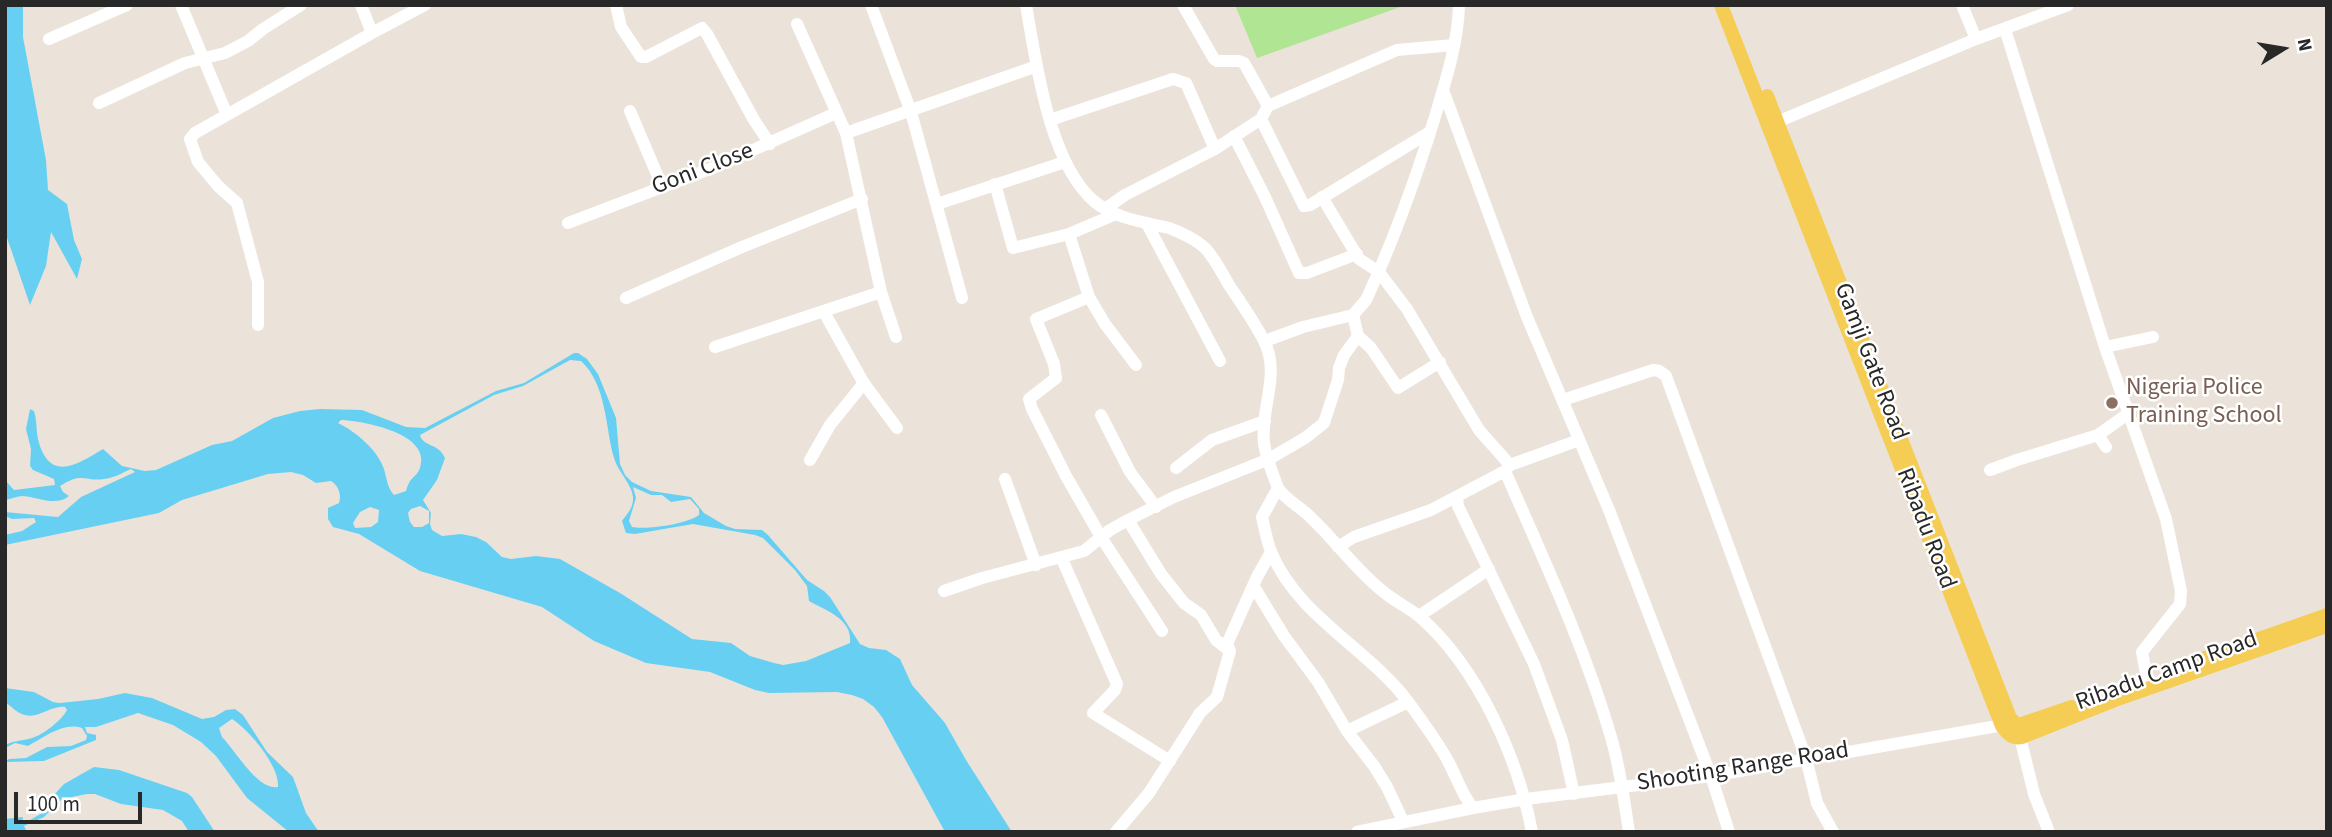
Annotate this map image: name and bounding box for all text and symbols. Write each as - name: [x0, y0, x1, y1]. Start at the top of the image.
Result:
- north arrow: [2248, 14, 2318, 84]
- text: N: [2290, 36, 2319, 54]
- street label: Goni Close: [648, 137, 758, 203]
- street label: Gamji Gate Road: [1827, 279, 1913, 445]
- place label: Nigeria Police Training School: [2126, 375, 2282, 431]
- marker: Nigeria Police Training School: [2104, 395, 2120, 411]
- street label: Ribadu Road: [1889, 464, 1961, 594]
- street label: Ribadu Camp Road: [2072, 626, 2262, 718]
- street label: Shooting Range Road: [1635, 737, 1851, 799]
- scale bar: [18, 778, 145, 822]
- text: 100 m: [27, 789, 80, 819]

